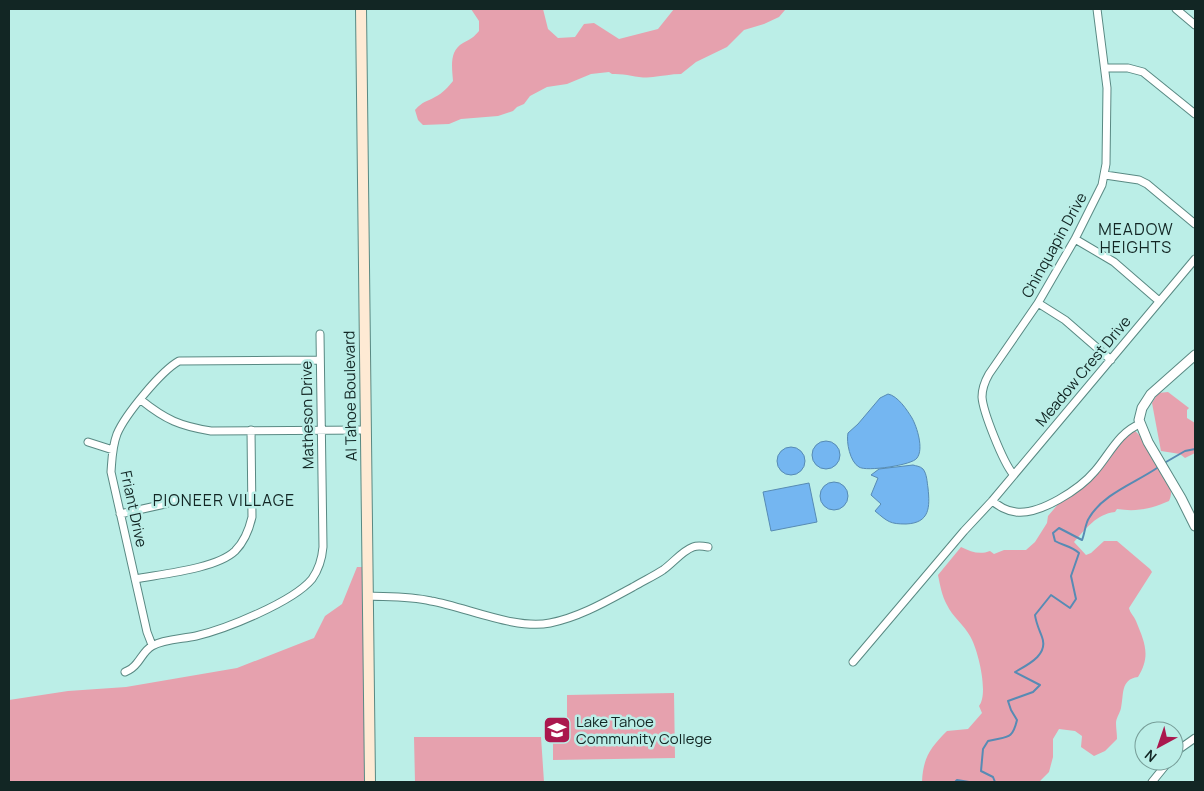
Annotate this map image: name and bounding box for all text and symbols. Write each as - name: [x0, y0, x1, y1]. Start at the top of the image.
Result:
- street label: Chinquapin Drive: [1016, 188, 1092, 301]
- district label: MEADOW HEIGHTS: [1098, 218, 1174, 258]
- street label: Meadow Crest Drive: [1031, 311, 1136, 431]
- street label: Al Tahoe Boulevard: [338, 331, 362, 461]
- street label: Matheson Drive: [296, 360, 318, 469]
- street label: Friant Drive: [116, 469, 152, 549]
- district label: PIONEER VILLAGE: [153, 489, 295, 511]
- place label: Lake Tahoe Community College: [576, 711, 712, 749]
- school or university icon: Lake Tahoe Community College: [542, 715, 572, 745]
- north arrow: [1134, 721, 1184, 771]
- text: N: [1140, 746, 1160, 767]

